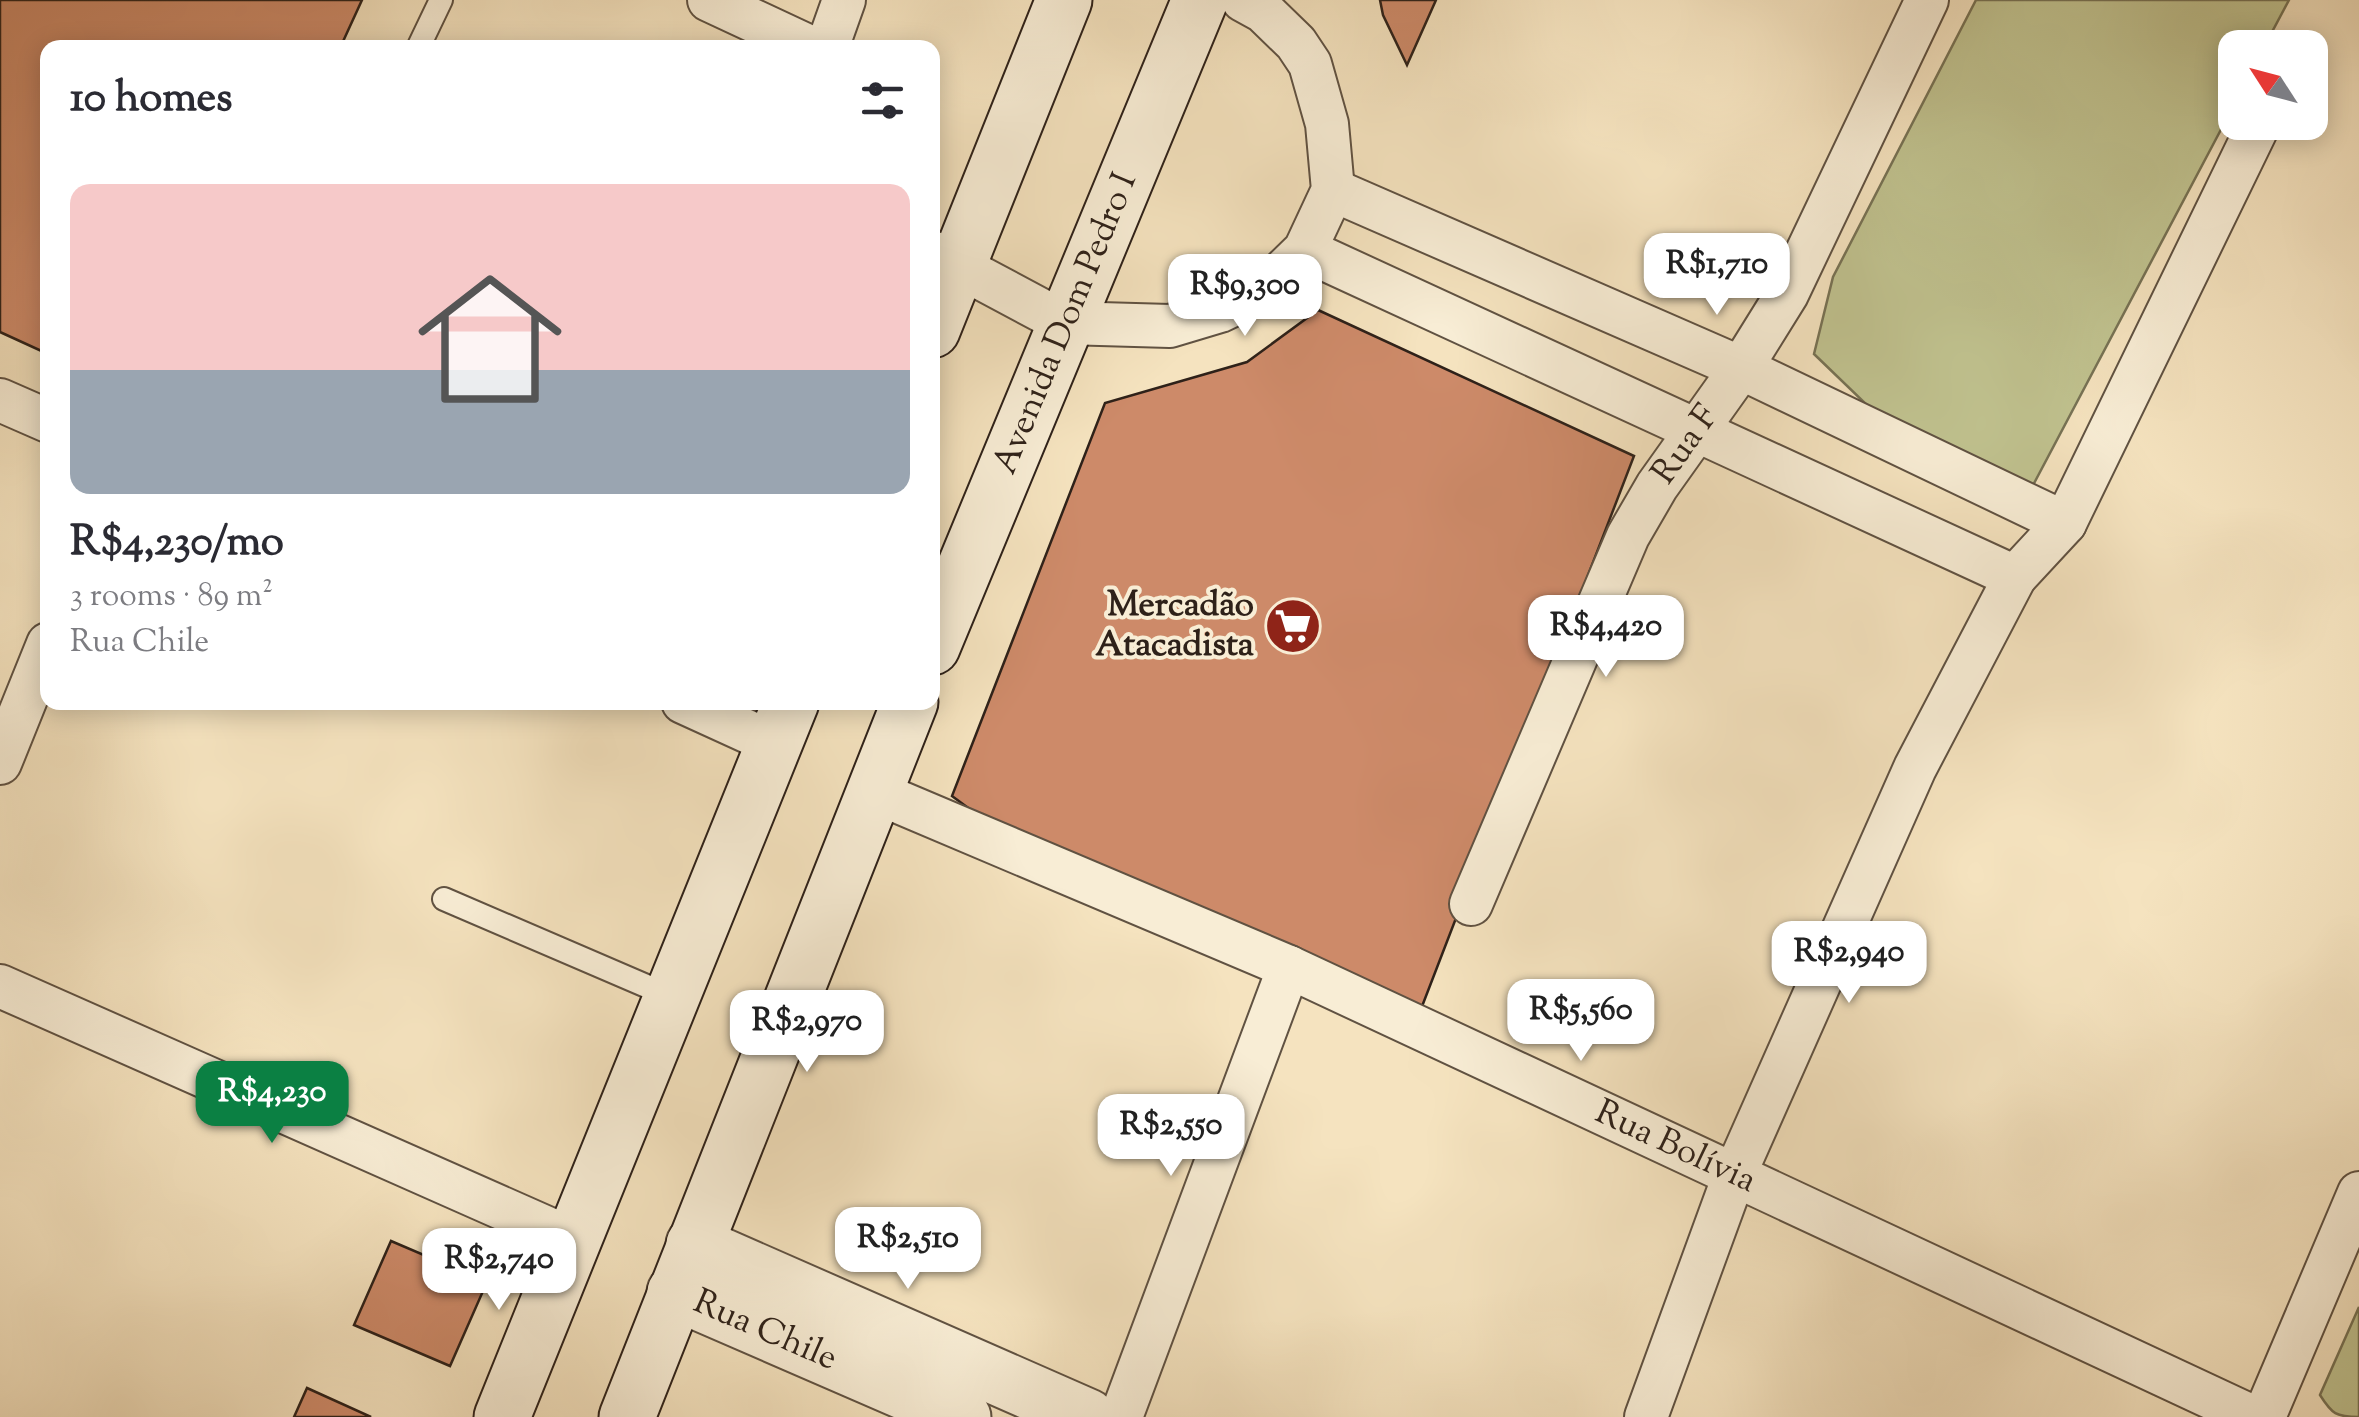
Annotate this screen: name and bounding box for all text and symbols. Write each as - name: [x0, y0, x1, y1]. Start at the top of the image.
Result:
- north arrow: [2218, 30, 2328, 140]
- map controls: [2218, 30, 2328, 140]
- text: 10 homes: [70, 70, 233, 130]
- icon: filters: [855, 73, 910, 128]
- street label: Avenida Dom Pedro I: [981, 165, 1151, 482]
- pin: R$1,710: [1625, 233, 1809, 318]
- text: R$1,710: [1666, 242, 1768, 288]
- icon: home: [400, 249, 580, 429]
- pin: R$9,300: [1153, 254, 1337, 339]
- text: R$9,300: [1190, 263, 1300, 309]
- street label: Rua F: [1640, 395, 1732, 496]
- text: R$4,230/mo: [70, 514, 284, 574]
- text: 3 rooms · 89 m²: [70, 574, 273, 620]
- place label: Mercadão Atacadista: [1095, 581, 1254, 672]
- pin: R$4,420: [1514, 595, 1698, 680]
- supermarket icon: Mercadão Atacadista: [1263, 596, 1323, 656]
- text: R$4,420: [1550, 604, 1662, 650]
- text: Rua Chile: [70, 620, 209, 666]
- pin: R$2,940: [1757, 921, 1941, 1006]
- text: R$2,940: [1794, 930, 1904, 976]
- pin: R$5,560: [1489, 979, 1673, 1064]
- text: R$5,560: [1529, 988, 1633, 1034]
- pin: R$2,970: [715, 990, 899, 1075]
- text: R$2,970: [752, 999, 862, 1045]
- pin: R$4,230: [180, 1061, 364, 1146]
- text: R$4,230: [218, 1070, 326, 1116]
- street label: Rua Bolívia: [1586, 1088, 1764, 1207]
- pin: R$2,550: [1079, 1094, 1263, 1179]
- text: R$2,550: [1120, 1103, 1222, 1149]
- pin: R$2,510: [816, 1207, 1000, 1292]
- text: R$2,510: [857, 1216, 959, 1262]
- pin: R$2,740: [407, 1228, 591, 1313]
- text: R$2,740: [444, 1237, 554, 1283]
- street label: Rua Chile: [685, 1277, 845, 1385]

